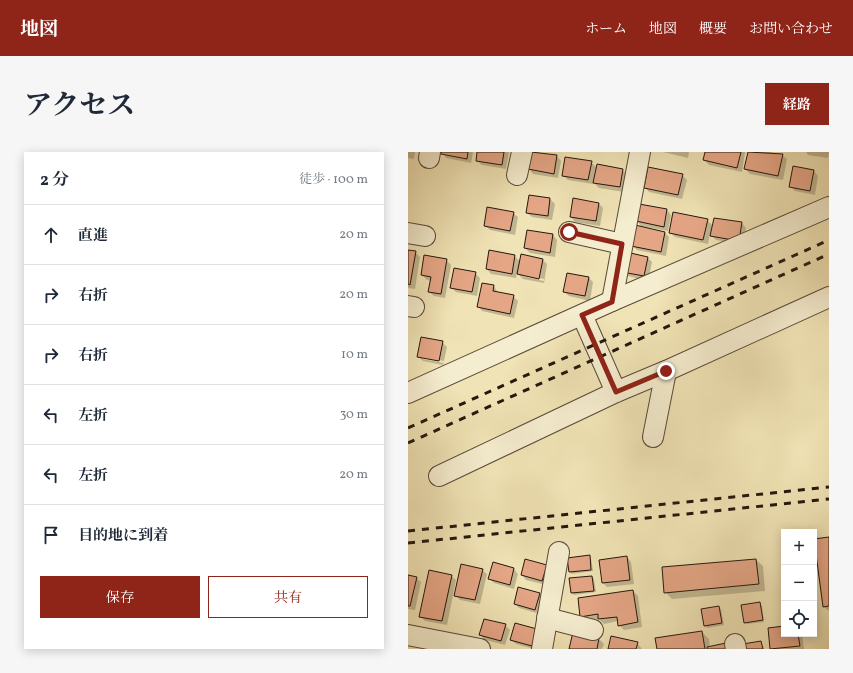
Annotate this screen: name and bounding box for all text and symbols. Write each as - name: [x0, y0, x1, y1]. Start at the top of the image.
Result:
- text: 地図: [20, 17, 58, 43]
- text: ホーム: [585, 20, 627, 39]
- text: 地図: [649, 20, 677, 39]
- text: 概要: [699, 20, 727, 39]
- text: お問い合わせ: [749, 20, 833, 39]
- button: 経路: [765, 83, 829, 125]
- text: アクセス: [24, 87, 135, 126]
- text: 2 分: [40, 169, 69, 192]
- text: 徒歩 · 100 m: [299, 171, 368, 189]
- route start: [560, 223, 578, 241]
- icon: ahead: [40, 224, 62, 246]
- text: 直進: [78, 226, 108, 247]
- text: 20 m: [339, 226, 368, 244]
- icon: right: [40, 284, 62, 306]
- text: 右折: [78, 286, 108, 307]
- text: 20 m: [339, 286, 368, 304]
- icon: right: [40, 344, 62, 366]
- text: 右折: [78, 346, 108, 367]
- text: 10 m: [341, 346, 368, 364]
- route end: [657, 362, 675, 380]
- icon: left: [40, 404, 62, 426]
- text: 左折: [78, 406, 108, 427]
- text: 30 m: [340, 406, 368, 424]
- icon: left: [40, 464, 62, 486]
- text: 左折: [78, 466, 108, 487]
- text: 20 m: [339, 466, 368, 484]
- icon: arrive: [40, 524, 62, 546]
- text: 目的地に到着: [78, 526, 168, 547]
- map controls: [781, 529, 817, 637]
- button: +: [781, 529, 817, 565]
- button: −: [781, 565, 817, 601]
- button: 保存: [40, 576, 200, 618]
- button: 共有: [208, 576, 368, 618]
- button: locate: [781, 601, 817, 637]

